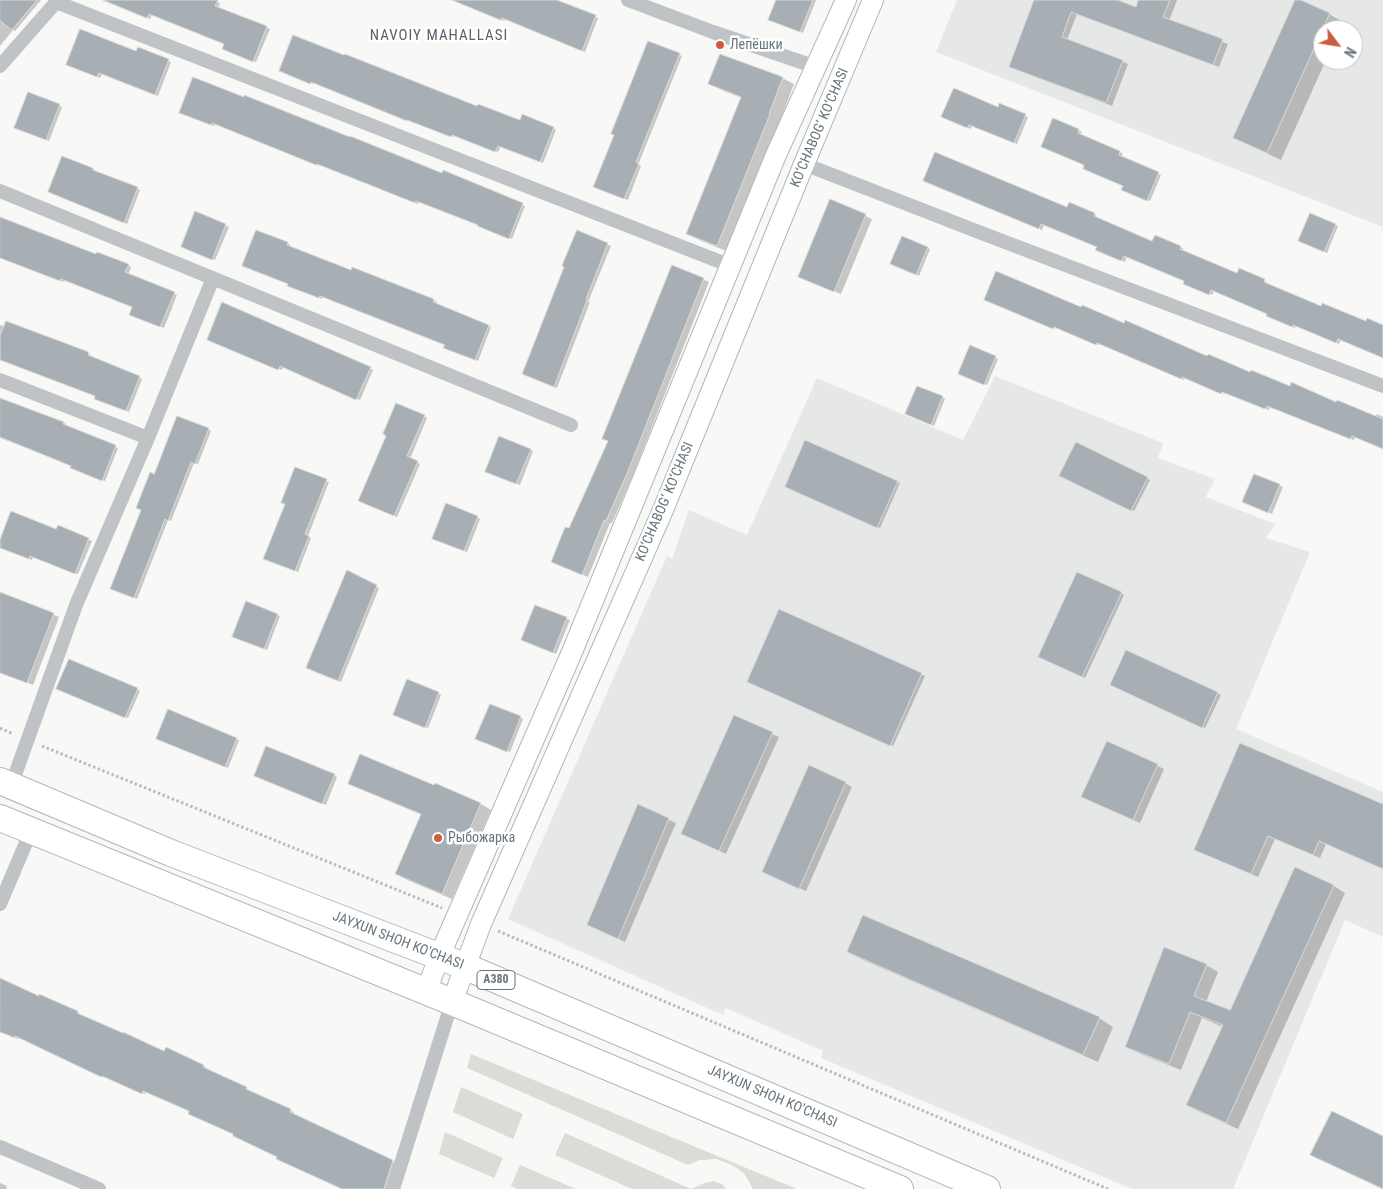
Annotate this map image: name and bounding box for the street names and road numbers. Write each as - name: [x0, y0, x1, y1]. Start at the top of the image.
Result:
- street label: KO‘CHABOG‘ KO‘CHASI: [787, 66, 853, 190]
- street label: KO‘CHABOG‘ KO‘CHASI: [632, 440, 698, 564]
- street label: JAYXUN SHOH KO'CHASI: [330, 908, 466, 974]
- road number: A380: [477, 970, 515, 990]
- street label: JAYXUN SHOH KO'CHASI: [705, 1062, 839, 1132]

